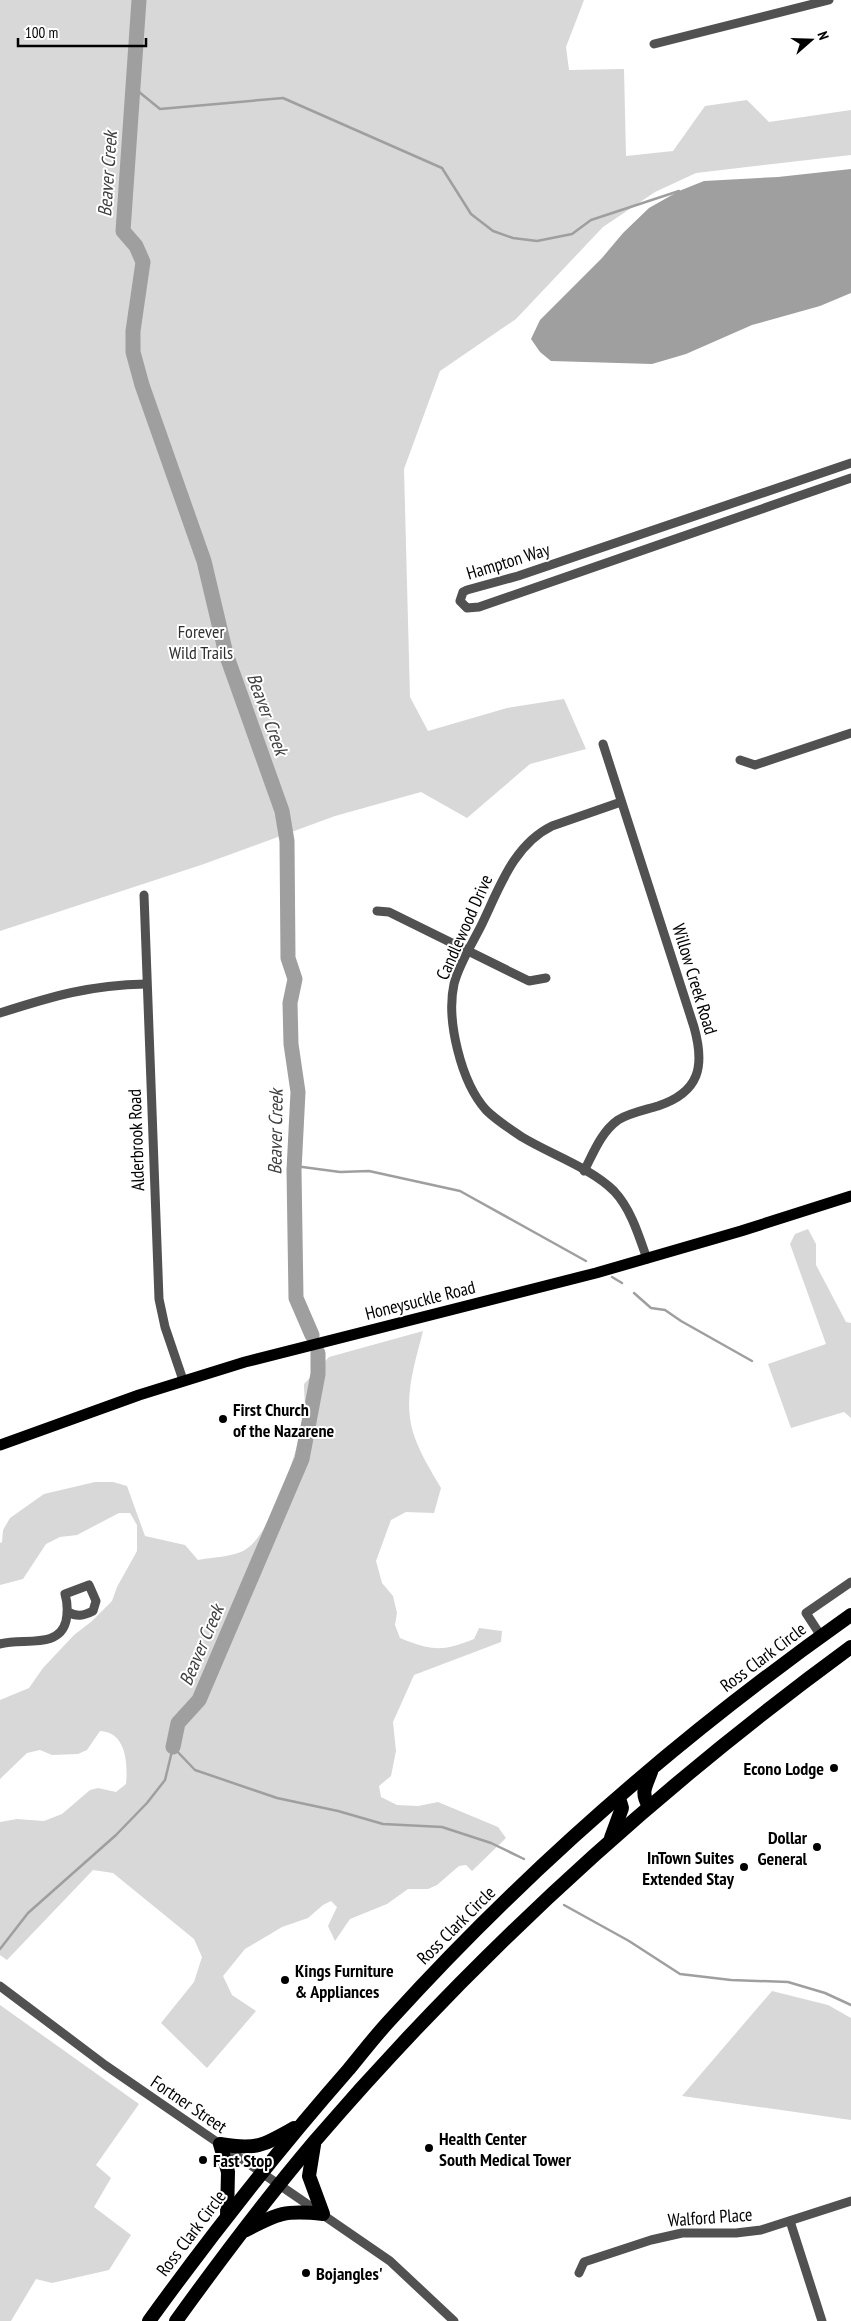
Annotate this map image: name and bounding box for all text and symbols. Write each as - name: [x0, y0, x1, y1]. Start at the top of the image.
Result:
- scale bar: [18, 15, 145, 47]
- north arrow: [786, 15, 836, 65]
- text: 100 m: [25, 23, 58, 42]
- text: N: [813, 29, 833, 42]
- water label: Beaver Creek: [92, 128, 122, 217]
- street label: Hampton Way: [464, 537, 553, 585]
- park label: Forever Wild Trails: [169, 620, 233, 664]
- water label: Beaver Creek: [242, 670, 295, 761]
- street label: Candlewood Drive: [431, 871, 497, 983]
- street label: Willow Creek Road: [667, 921, 723, 1037]
- water label: Beaver Creek: [262, 1086, 288, 1175]
- street label: Alderbrook Road: [123, 1089, 149, 1191]
- street label: Honeysuckle Road: [363, 1275, 477, 1325]
- place label: First Church of the Nazarene: [233, 1398, 335, 1442]
- marker: First Church of the Nazarene: [217, 1413, 229, 1425]
- water label: Beaver Creek: [173, 1599, 230, 1689]
- street label: Ross Clark Circle: [715, 1617, 811, 1697]
- place label: Econo Lodge: [744, 1757, 824, 1780]
- marker: Econo Lodge: [828, 1762, 840, 1774]
- place label: Dollar General: [757, 1826, 808, 1870]
- marker: Dollar General: [811, 1841, 823, 1853]
- place label: InTown Suites Extended Stay: [642, 1846, 735, 1890]
- marker: InTown Suites Extended Stay: [738, 1861, 750, 1873]
- street label: Ross Clark Circle: [412, 1881, 500, 1969]
- place label: Kings Furniture & Appliances: [295, 1959, 394, 2003]
- marker: Kings Furniture & Appliances: [279, 1974, 291, 1986]
- street label: Fortner Street: [147, 2070, 231, 2138]
- place label: Health Center South Medical Tower: [439, 2127, 572, 2171]
- marker: Health Center South Medical Tower: [423, 2142, 435, 2154]
- place label: Fast Stop: [213, 2149, 272, 2172]
- marker: Fast Stop: [197, 2154, 209, 2166]
- street label: Ross Clark Circle: [151, 2185, 231, 2281]
- street label: Walford Place: [667, 2203, 753, 2231]
- place label: Bojangles': [316, 2262, 383, 2285]
- marker: Bojangles': [300, 2267, 312, 2279]

